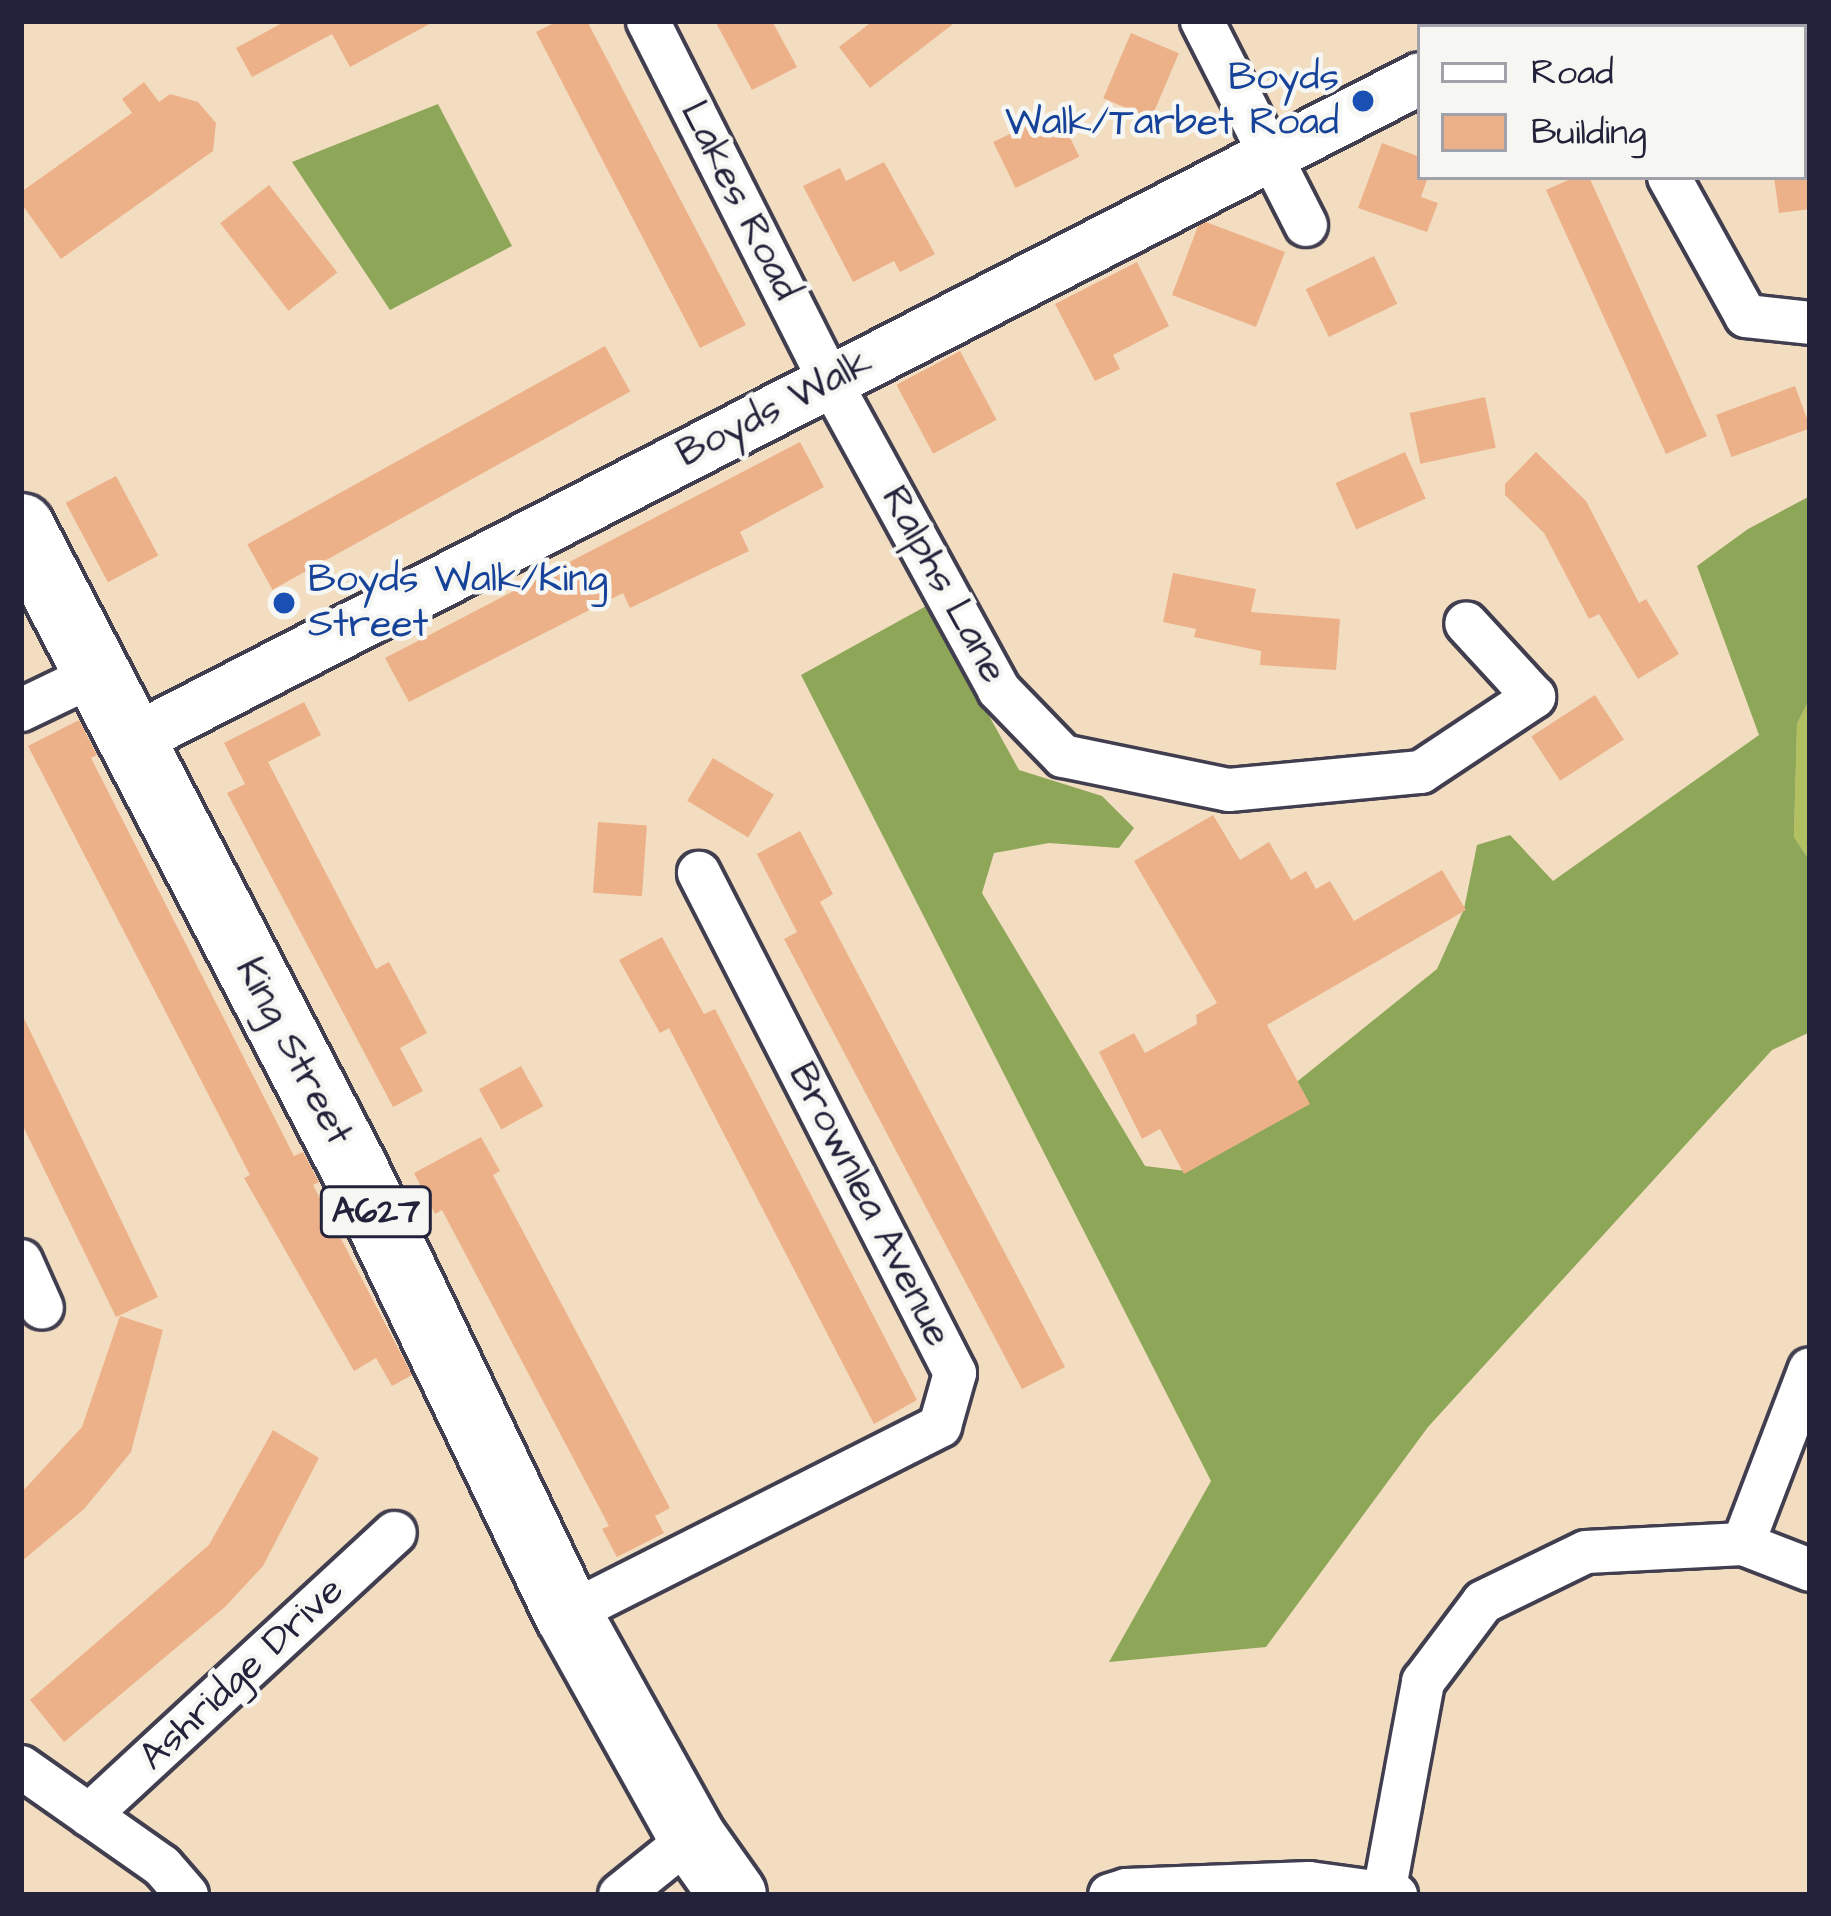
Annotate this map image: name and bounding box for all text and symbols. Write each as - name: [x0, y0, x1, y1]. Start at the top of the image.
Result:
- legend: [1417, 24, 1807, 180]
- text: Road: [1531, 47, 1614, 98]
- place label: Boyds Walk/Tarbet Road: [1005, 56, 1339, 147]
- marker: Boyds Walk/Tarbet Road: [1350, 88, 1376, 114]
- street label: Lakes Road: [669, 94, 809, 308]
- text: Building: [1531, 107, 1646, 158]
- street label: Boyds Walk: [670, 340, 880, 478]
- street label: Ralphs Lane: [870, 479, 1016, 691]
- place label: Boyds Walk/King Street: [308, 558, 608, 649]
- marker: Boyds Walk/King Street: [271, 590, 297, 616]
- street label: King Street: [224, 950, 362, 1154]
- street label: Brownlea Avenue: [777, 1056, 961, 1354]
- road number: A627: [319, 1182, 433, 1242]
- street label: Ashridge Drive: [130, 1567, 354, 1781]

